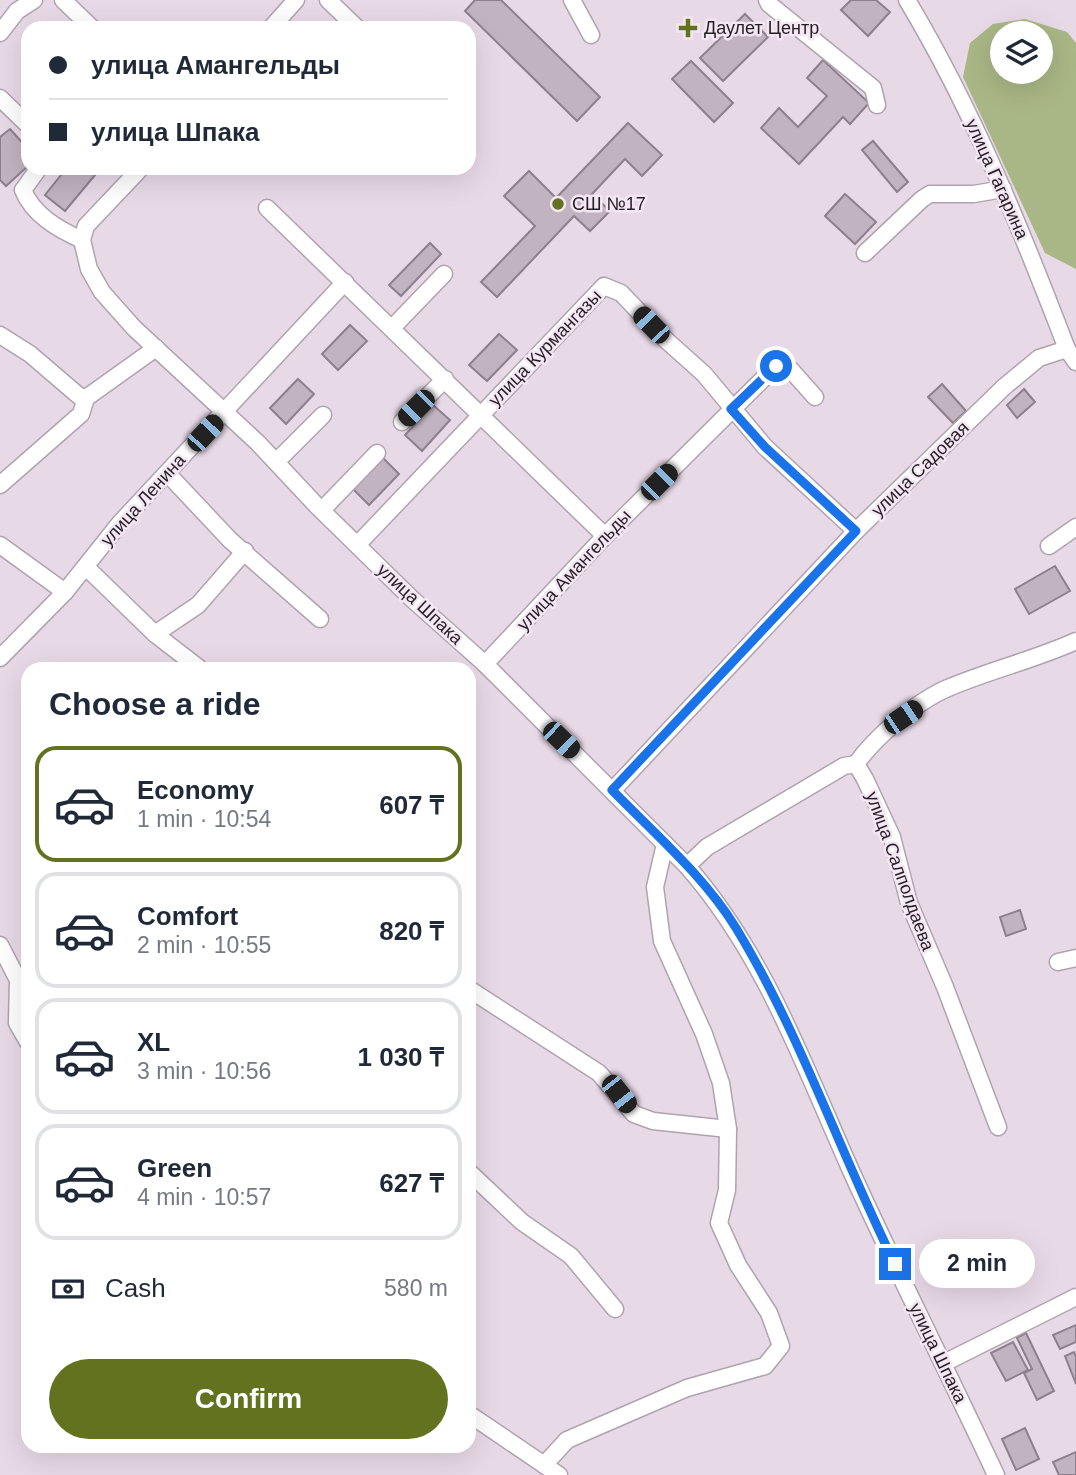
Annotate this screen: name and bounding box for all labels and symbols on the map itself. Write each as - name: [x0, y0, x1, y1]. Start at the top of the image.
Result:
- marker: Даулет Центр: [678, 18, 698, 38]
- place label: Даулет Центр: [704, 18, 819, 38]
- street label: улица Гагарина: [962, 116, 1033, 243]
- place label: СШ №17: [572, 194, 646, 214]
- marker: СШ №17: [550, 196, 566, 212]
- street label: улица Курмангазы: [485, 286, 605, 410]
- car: [629, 303, 674, 347]
- route start: [760, 350, 792, 382]
- car: [394, 386, 439, 430]
- car: [183, 410, 228, 456]
- street label: улица Садовая: [867, 418, 973, 520]
- street label: улица Ленина: [97, 449, 190, 550]
- car: [637, 460, 682, 504]
- street label: улица Амангельды: [513, 506, 635, 634]
- street label: улица Шпака: [373, 560, 467, 649]
- car: [880, 697, 927, 737]
- car: [539, 718, 584, 762]
- street label: улица Салполдаева: [862, 789, 938, 954]
- car: [598, 1071, 641, 1117]
- callout: 2 min: [920, 1240, 1035, 1288]
- route end: [879, 1248, 911, 1280]
- street label: улица Шпака: [905, 1300, 971, 1407]

